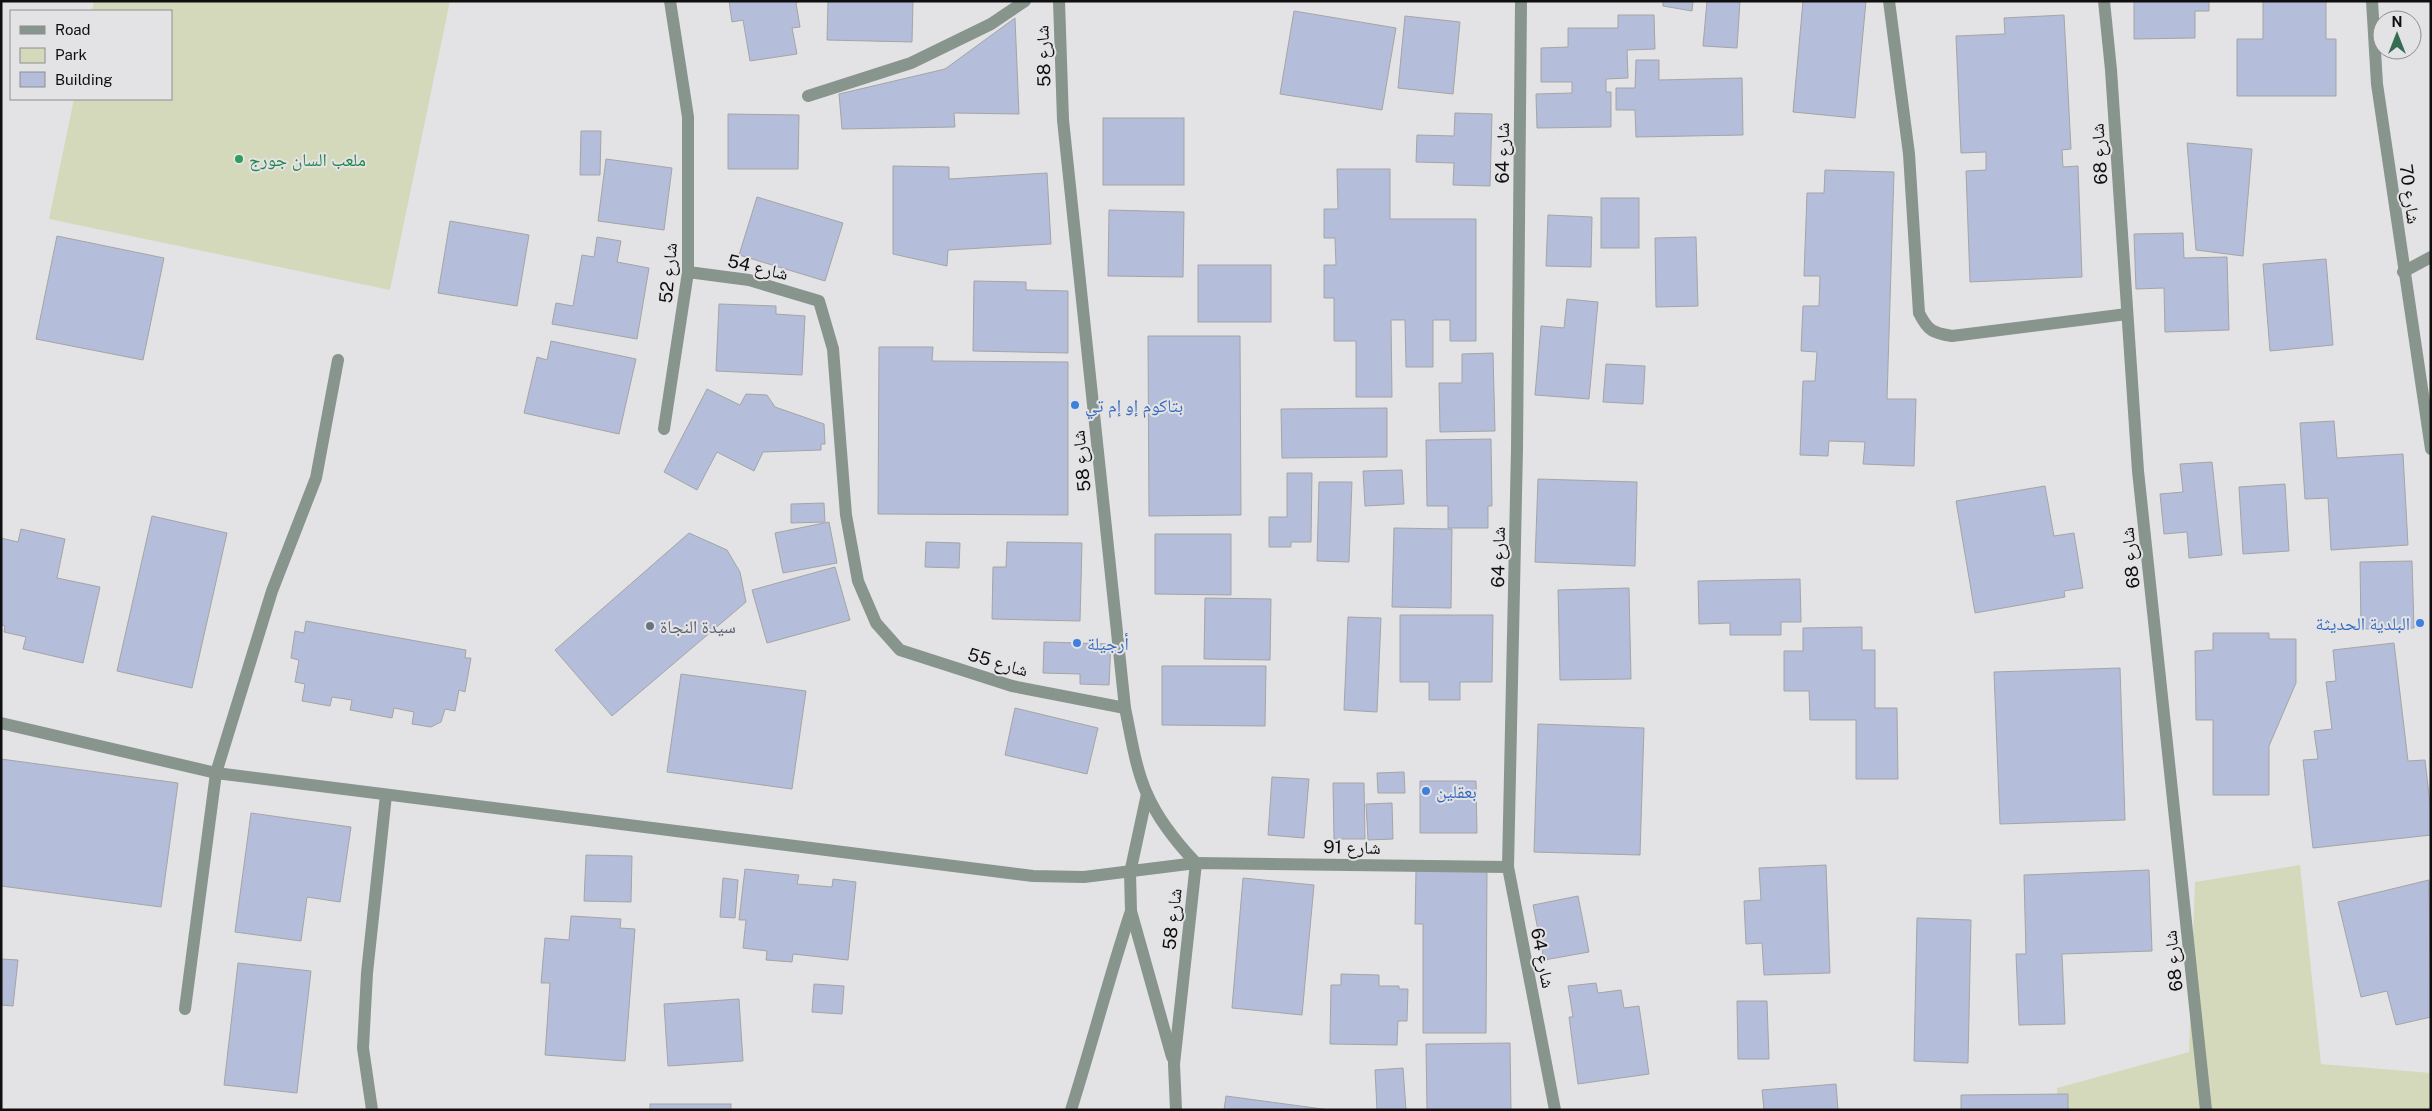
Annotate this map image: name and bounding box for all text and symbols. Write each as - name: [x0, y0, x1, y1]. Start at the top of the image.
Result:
- legend: [10, 10, 172, 100]
- north arrow: [2372, 10, 2422, 60]
- text: N: [2392, 14, 2402, 30]
- text: Road: [55, 21, 91, 38]
- street label: شارع 58: [1031, 25, 1056, 87]
- text: Park: [55, 46, 87, 63]
- text: Building: [55, 71, 113, 88]
- street label: شارع 64: [1492, 122, 1514, 184]
- street label: شارع 68: [2086, 123, 2113, 185]
- place label: ملعب السان جورج: [249, 149, 366, 172]
- marker: ملعب السان جورج: [233, 153, 245, 165]
- street label: شارع 70: [2394, 163, 2425, 225]
- street label: شارع 52: [655, 242, 682, 304]
- street label: شارع 54: [725, 250, 790, 285]
- place label: بتاكوم إو إم تي: [1085, 395, 1183, 420]
- marker: بتاكوم إو إم تي: [1069, 399, 1081, 411]
- street label: شارع 58: [1067, 429, 1096, 493]
- street label: شارع 64: [1487, 526, 1510, 588]
- street label: شارع 68: [2116, 526, 2145, 590]
- place label: البلدية الحديثة: [2316, 613, 2410, 634]
- place label: سيدة النجاة: [660, 616, 736, 637]
- marker: البلدية الحديثة: [2414, 617, 2426, 629]
- marker: سيدة النجاة: [644, 620, 656, 632]
- place label: أرجيلة: [1087, 633, 1129, 654]
- marker: أرجيلة: [1071, 637, 1083, 649]
- street label: شارع 55: [965, 643, 1031, 682]
- place label: بعقلين: [1436, 781, 1477, 803]
- marker: بعقلين: [1420, 785, 1432, 797]
- street label: شارع 91: [1323, 836, 1381, 859]
- street label: شارع 58: [1158, 887, 1187, 951]
- street label: شارع 64: [1526, 926, 1559, 990]
- street label: شارع 68: [2159, 929, 2188, 993]

